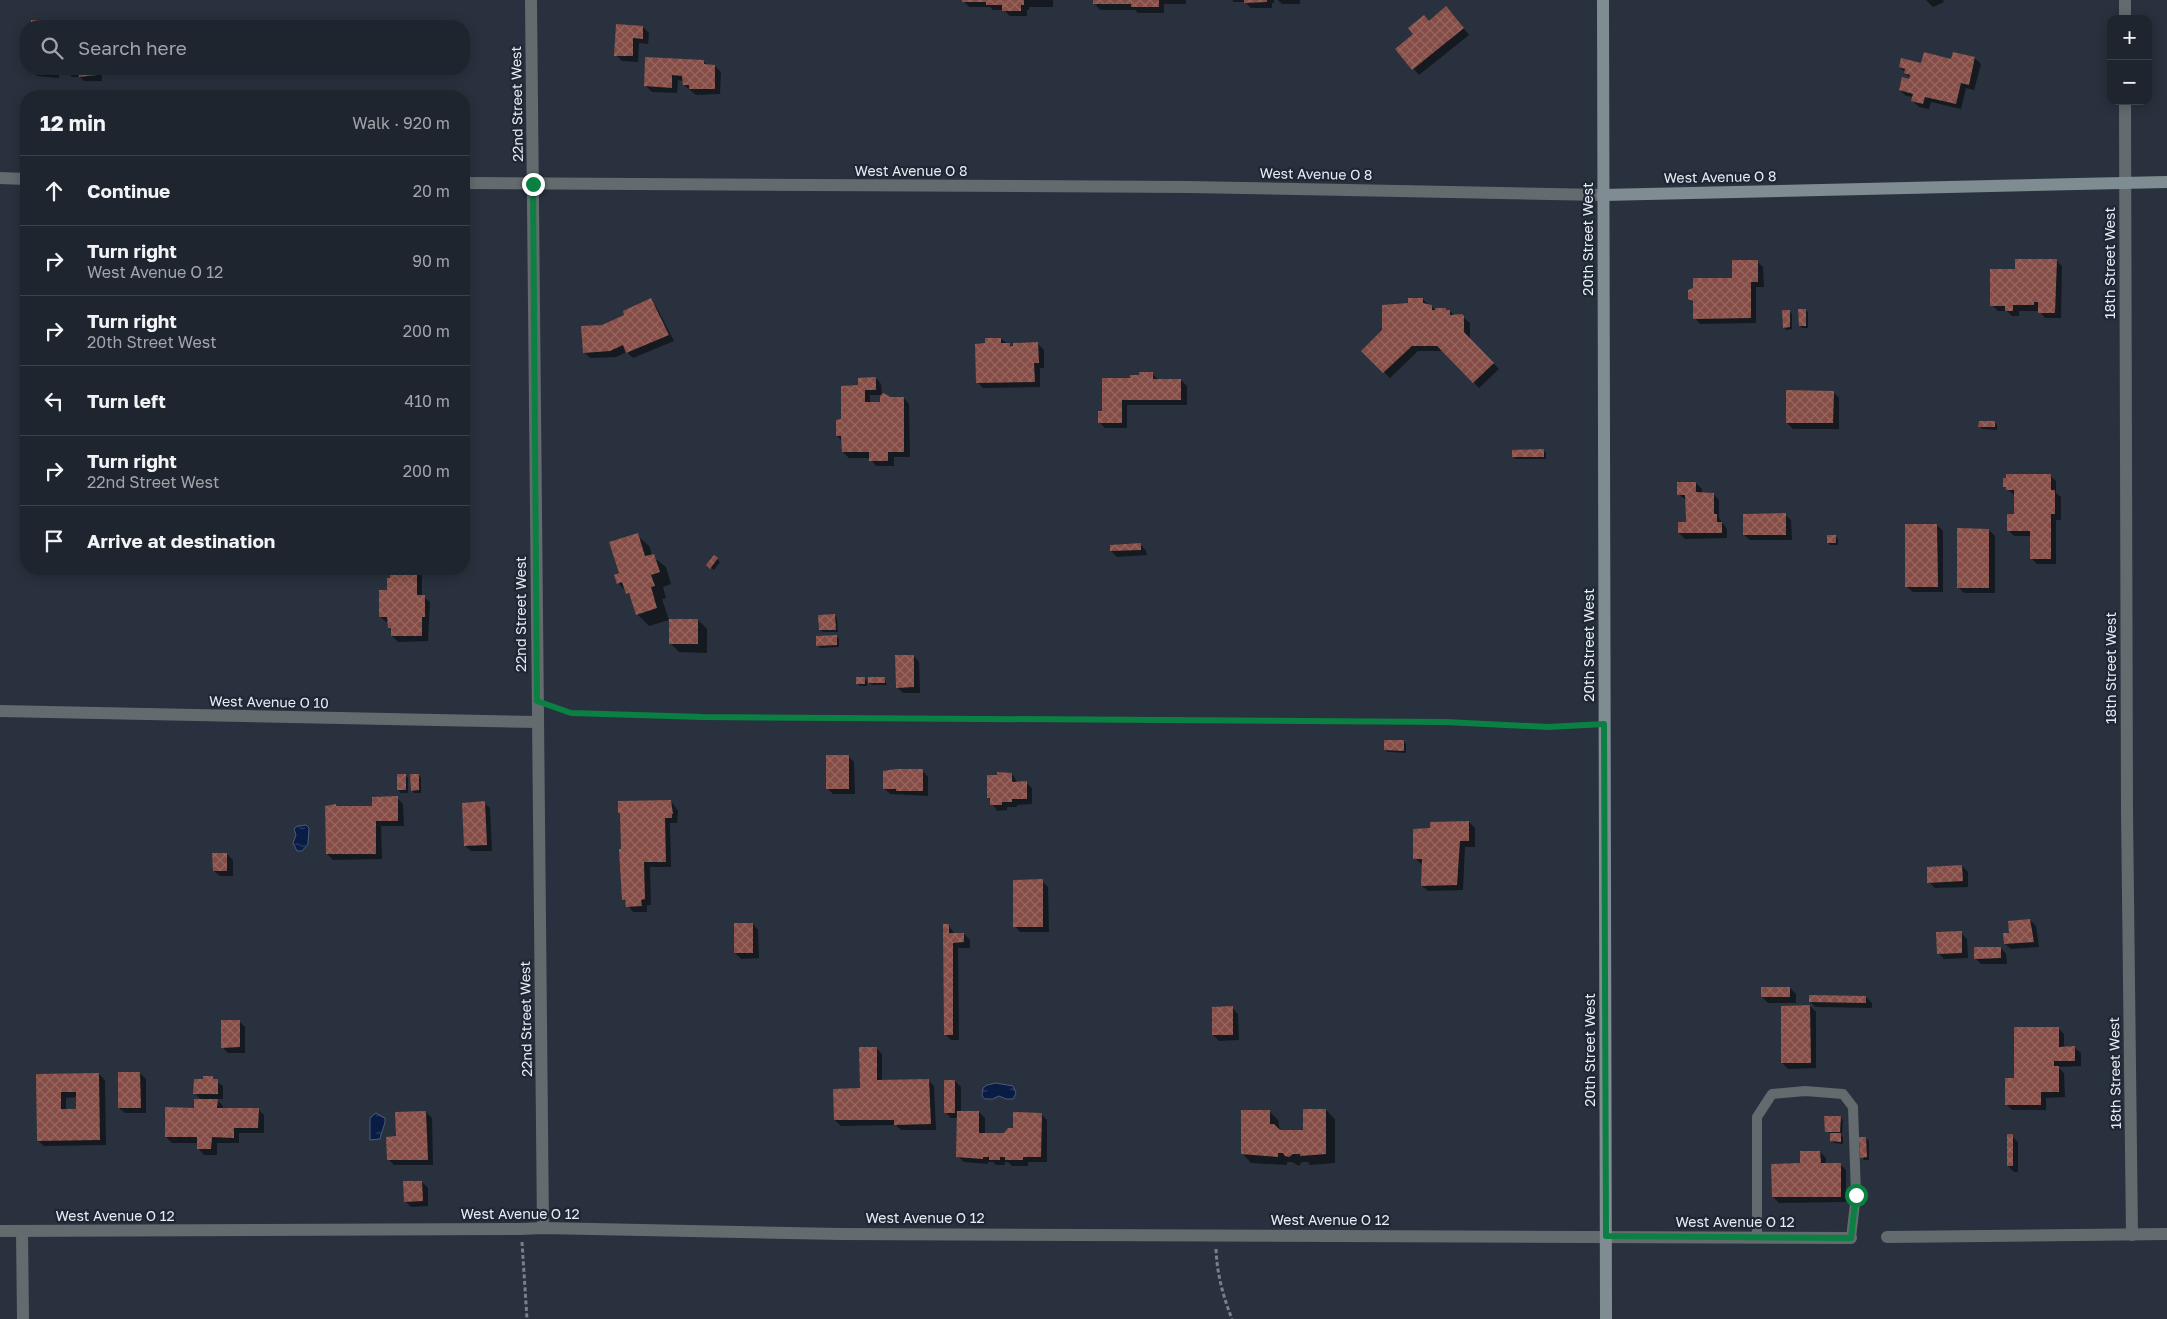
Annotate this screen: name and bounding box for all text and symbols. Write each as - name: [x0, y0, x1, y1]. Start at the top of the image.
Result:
- map controls: [2107, 15, 2152, 105]
- button: +: [2107, 15, 2152, 60]
- search box: [20, 20, 470, 75]
- icon: search: [38, 34, 66, 62]
- text: Search here: [78, 36, 187, 59]
- street label: 22nd Street West: [507, 46, 526, 162]
- button: −: [2107, 60, 2152, 105]
- text: 12 min: [40, 110, 106, 136]
- text: Walk · 920 m: [352, 113, 450, 133]
- street label: West Avenue O 8: [855, 162, 967, 179]
- street label: West Avenue O 8: [1259, 164, 1373, 183]
- street label: West Avenue O 8: [1663, 167, 1777, 186]
- route end: [522, 173, 545, 196]
- icon: ahead: [40, 177, 68, 205]
- text: Continue: [87, 179, 170, 202]
- text: 20 m: [413, 181, 450, 201]
- street label: 20th Street West: [1579, 182, 1596, 296]
- street label: 18th Street West: [2101, 207, 2118, 319]
- text: Turn right: [87, 239, 177, 262]
- icon: right: [40, 247, 68, 275]
- text: 90 m: [412, 251, 450, 271]
- text: West Avenue O 12: [87, 262, 223, 282]
- text: Turn right: [87, 309, 177, 332]
- icon: right: [40, 317, 68, 345]
- text: 200 m: [403, 321, 450, 341]
- text: 20th Street West: [87, 332, 217, 352]
- icon: left: [40, 387, 68, 415]
- text: Turn left: [87, 389, 166, 412]
- text: 410 m: [404, 391, 450, 411]
- text: Turn right: [87, 449, 177, 472]
- icon: right: [40, 457, 68, 485]
- text: 200 m: [403, 461, 450, 481]
- text: 22nd Street West: [87, 472, 219, 492]
- icon: arrive: [40, 527, 68, 555]
- text: Arrive at destination: [87, 529, 275, 552]
- street label: 22nd Street West: [512, 556, 529, 672]
- street label: 20th Street West: [1580, 588, 1597, 702]
- street label: 18th Street West: [2102, 612, 2119, 724]
- street label: West Avenue O 10: [209, 692, 329, 711]
- street label: 22nd Street West: [516, 961, 535, 1077]
- street label: 20th Street West: [1581, 993, 1598, 1107]
- street label: 18th Street West: [2105, 1017, 2124, 1129]
- route start: [1845, 1184, 1868, 1207]
- street label: West Avenue O 12: [460, 1205, 580, 1222]
- street label: West Avenue O 12: [55, 1207, 175, 1224]
- street label: West Avenue O 12: [865, 1209, 985, 1226]
- street label: West Avenue O 12: [1270, 1211, 1390, 1228]
- street label: West Avenue O 12: [1675, 1213, 1795, 1230]

